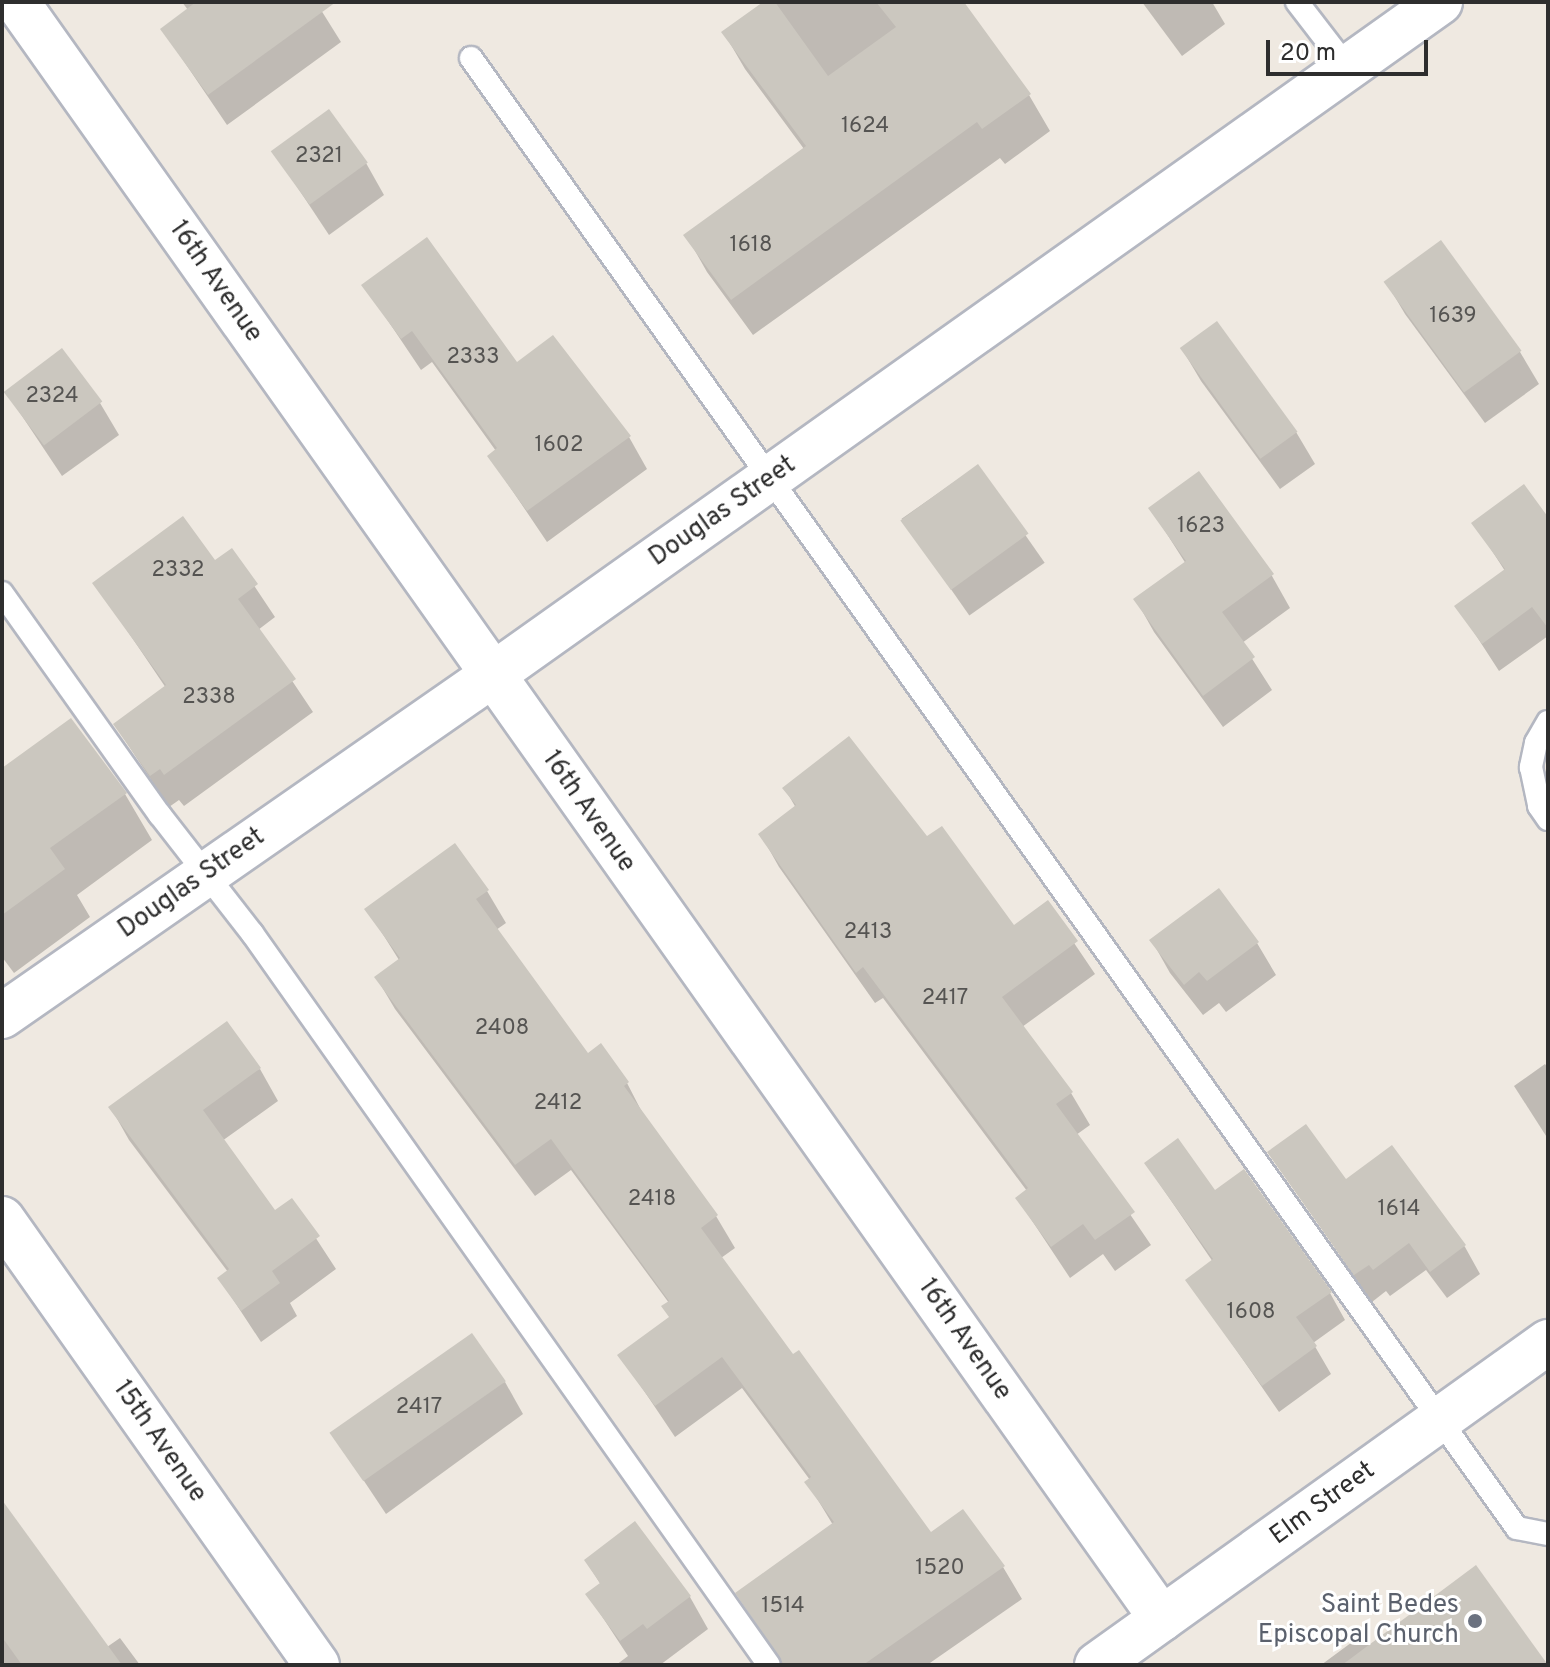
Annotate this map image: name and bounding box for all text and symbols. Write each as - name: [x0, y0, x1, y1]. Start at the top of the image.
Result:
- scale bar: [1270, 24, 1432, 74]
- text: 20 m: [1280, 39, 1336, 69]
- house number: 1624: [841, 114, 889, 140]
- house number: 2321: [295, 144, 343, 170]
- street label: 16th Avenue: [161, 215, 269, 349]
- house number: 1618: [730, 233, 772, 259]
- house number: 1639: [1429, 304, 1477, 330]
- house number: 2333: [446, 345, 500, 371]
- house number: 2324: [25, 384, 79, 410]
- house number: 1602: [535, 433, 583, 459]
- street label: Douglas Street: [644, 450, 802, 574]
- house number: 1623: [1177, 514, 1225, 540]
- house number: 2332: [152, 558, 204, 584]
- house number: 2338: [182, 685, 236, 711]
- street label: 16th Avenue: [534, 745, 642, 879]
- street label: Douglas Street: [113, 822, 271, 946]
- house number: 2413: [844, 920, 892, 946]
- house number: 2417: [922, 986, 968, 1012]
- house number: 2408: [475, 1016, 529, 1042]
- house number: 2412: [534, 1091, 582, 1117]
- house number: 2418: [628, 1187, 676, 1213]
- house number: 1614: [1378, 1197, 1420, 1223]
- street label: 16th Avenue: [910, 1273, 1018, 1407]
- house number: 1608: [1227, 1300, 1275, 1326]
- street label: 15th Avenue: [105, 1375, 213, 1509]
- house number: 2417: [396, 1395, 442, 1421]
- street label: Elm Street: [1264, 1455, 1382, 1553]
- house number: 1520: [915, 1556, 965, 1582]
- place label: Saint Bedes Episcopal Church: [1258, 1590, 1459, 1652]
- house number: 1514: [761, 1594, 805, 1620]
- marker: Saint Bedes Episcopal Church: [1466, 1612, 1484, 1630]

